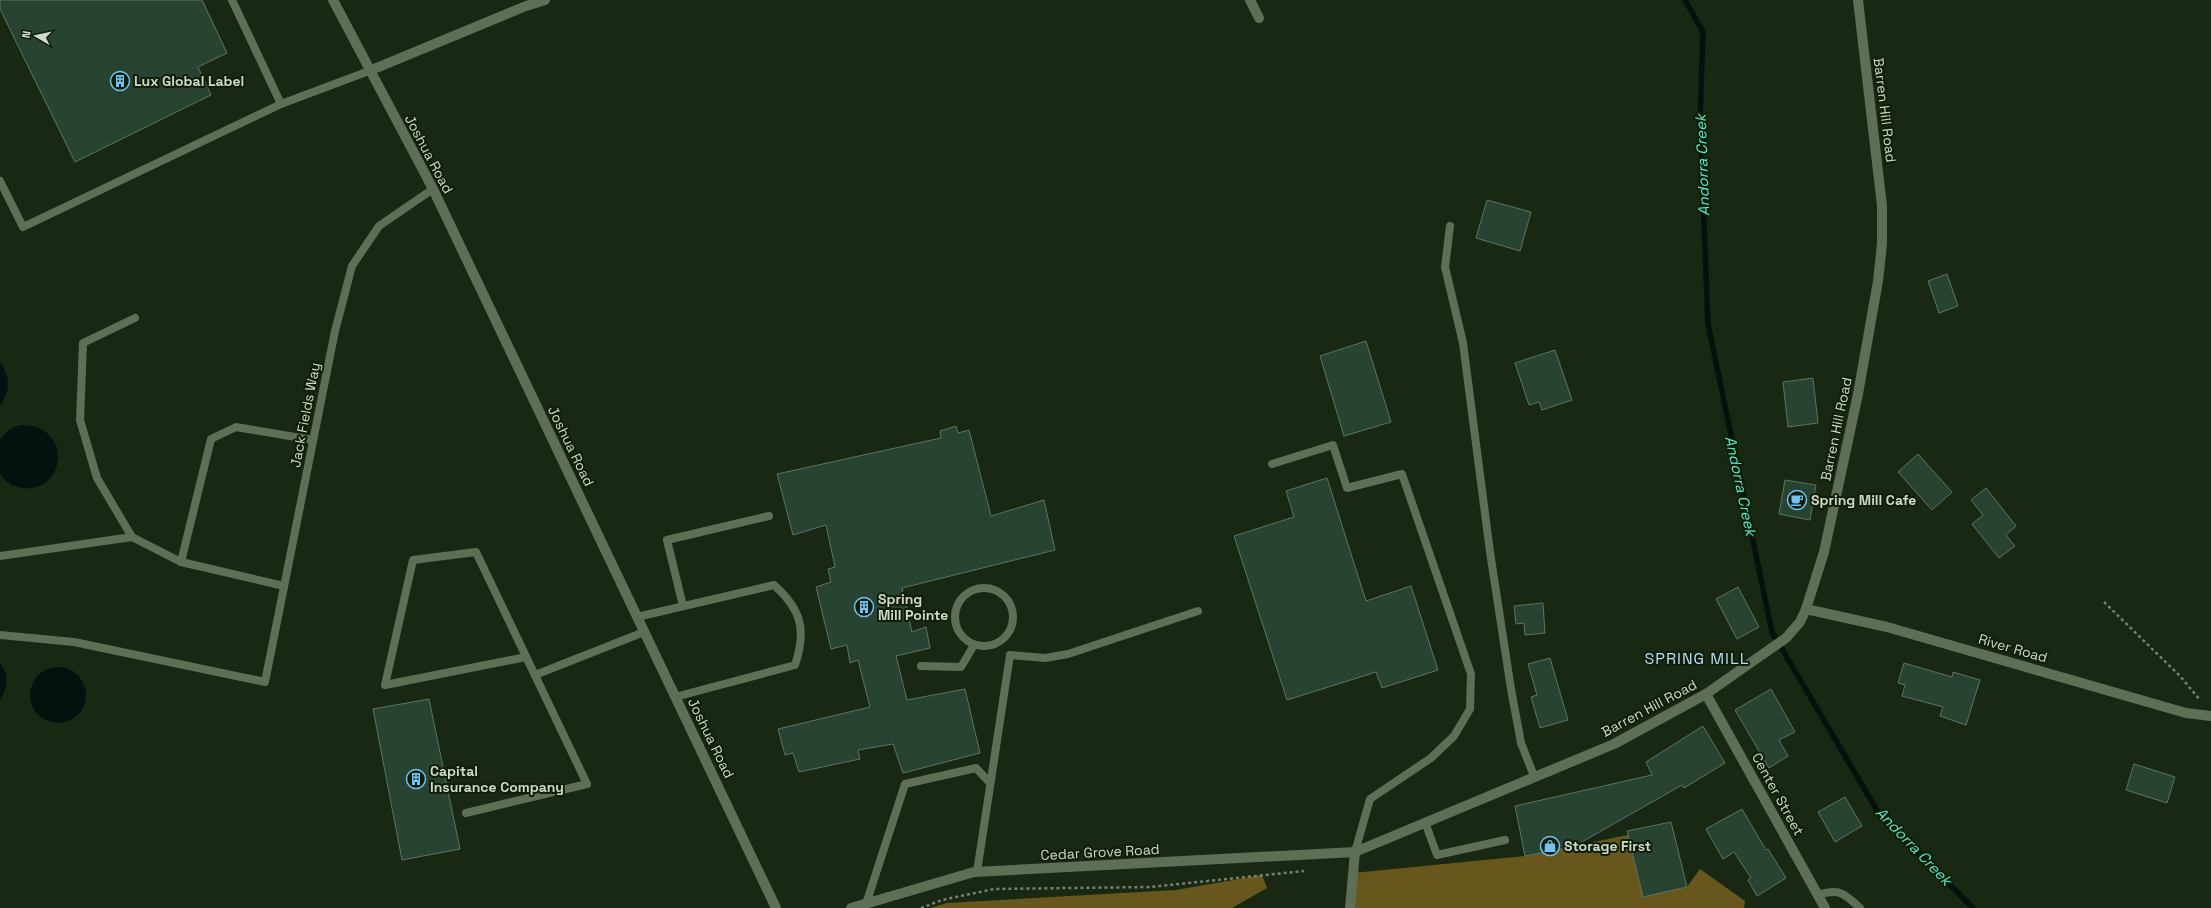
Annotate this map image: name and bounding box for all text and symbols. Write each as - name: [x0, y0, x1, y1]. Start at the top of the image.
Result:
- north arrow: [16, 16, 56, 56]
- text: N: [19, 30, 34, 39]
- street label: Barren Hill Road: [1870, 57, 1900, 163]
- building icon: Lux Global Label: [109, 70, 131, 92]
- place label: Lux Global Label: [134, 72, 244, 90]
- street label: Joshua Road: [401, 111, 457, 197]
- water label: Andorra Creek: [1691, 112, 1713, 216]
- street label: Jack Fields Way: [286, 361, 324, 469]
- street label: Barren Hill Road: [1816, 376, 1856, 482]
- street label: Joshua Road: [544, 403, 598, 489]
- water label: Andorra Creek: [1721, 434, 1761, 540]
- cafe icon: Spring Mill Cafe: [1786, 489, 1808, 511]
- place label: Spring Mill Cafe: [1811, 491, 1916, 509]
- place label: Spring Mill Pointe: [878, 590, 948, 624]
- building icon: Spring Mill Pointe: [853, 596, 875, 618]
- street label: River Road: [1976, 630, 2050, 666]
- district label: SPRING MILL: [1645, 648, 1749, 669]
- street label: Barren Hill Road: [1598, 675, 1700, 741]
- street label: Joshua Road: [684, 695, 738, 781]
- street label: Center Street: [1748, 749, 1808, 839]
- place label: Capital Insurance Company: [430, 762, 564, 796]
- building icon: Capital Insurance Company: [405, 768, 427, 790]
- water label: Andorra Creek: [1872, 803, 1958, 891]
- shop icon: Storage First: [1539, 835, 1561, 857]
- place label: Storage First: [1564, 837, 1651, 855]
- street label: Cedar Grove Road: [1040, 840, 1160, 864]

